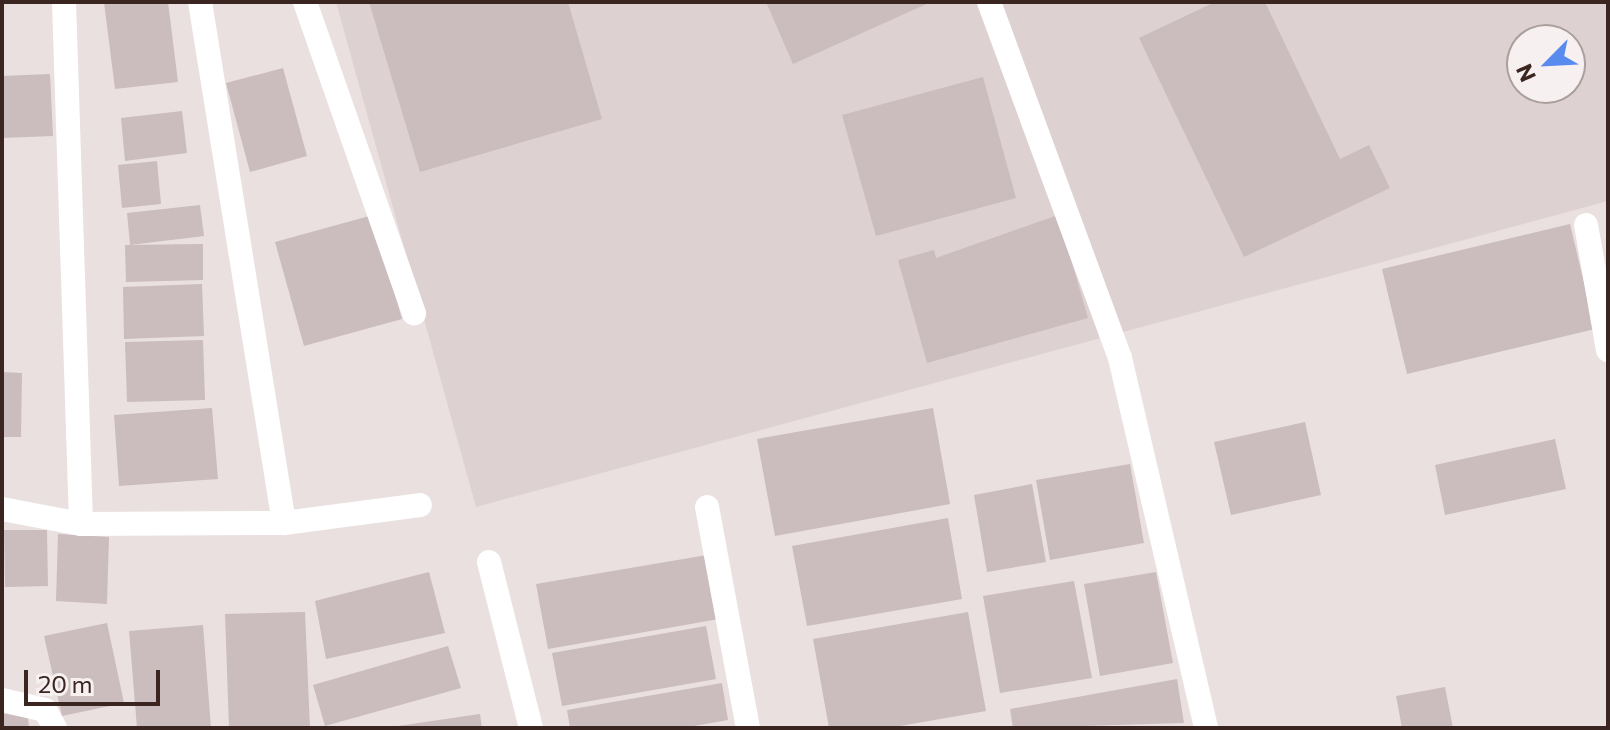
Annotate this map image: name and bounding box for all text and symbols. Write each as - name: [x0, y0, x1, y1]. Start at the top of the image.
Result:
- north arrow: [1506, 24, 1586, 104]
- text: N: [1510, 60, 1541, 86]
- scale bar: [28, 654, 164, 704]
- text: 20 m: [38, 669, 92, 698]

